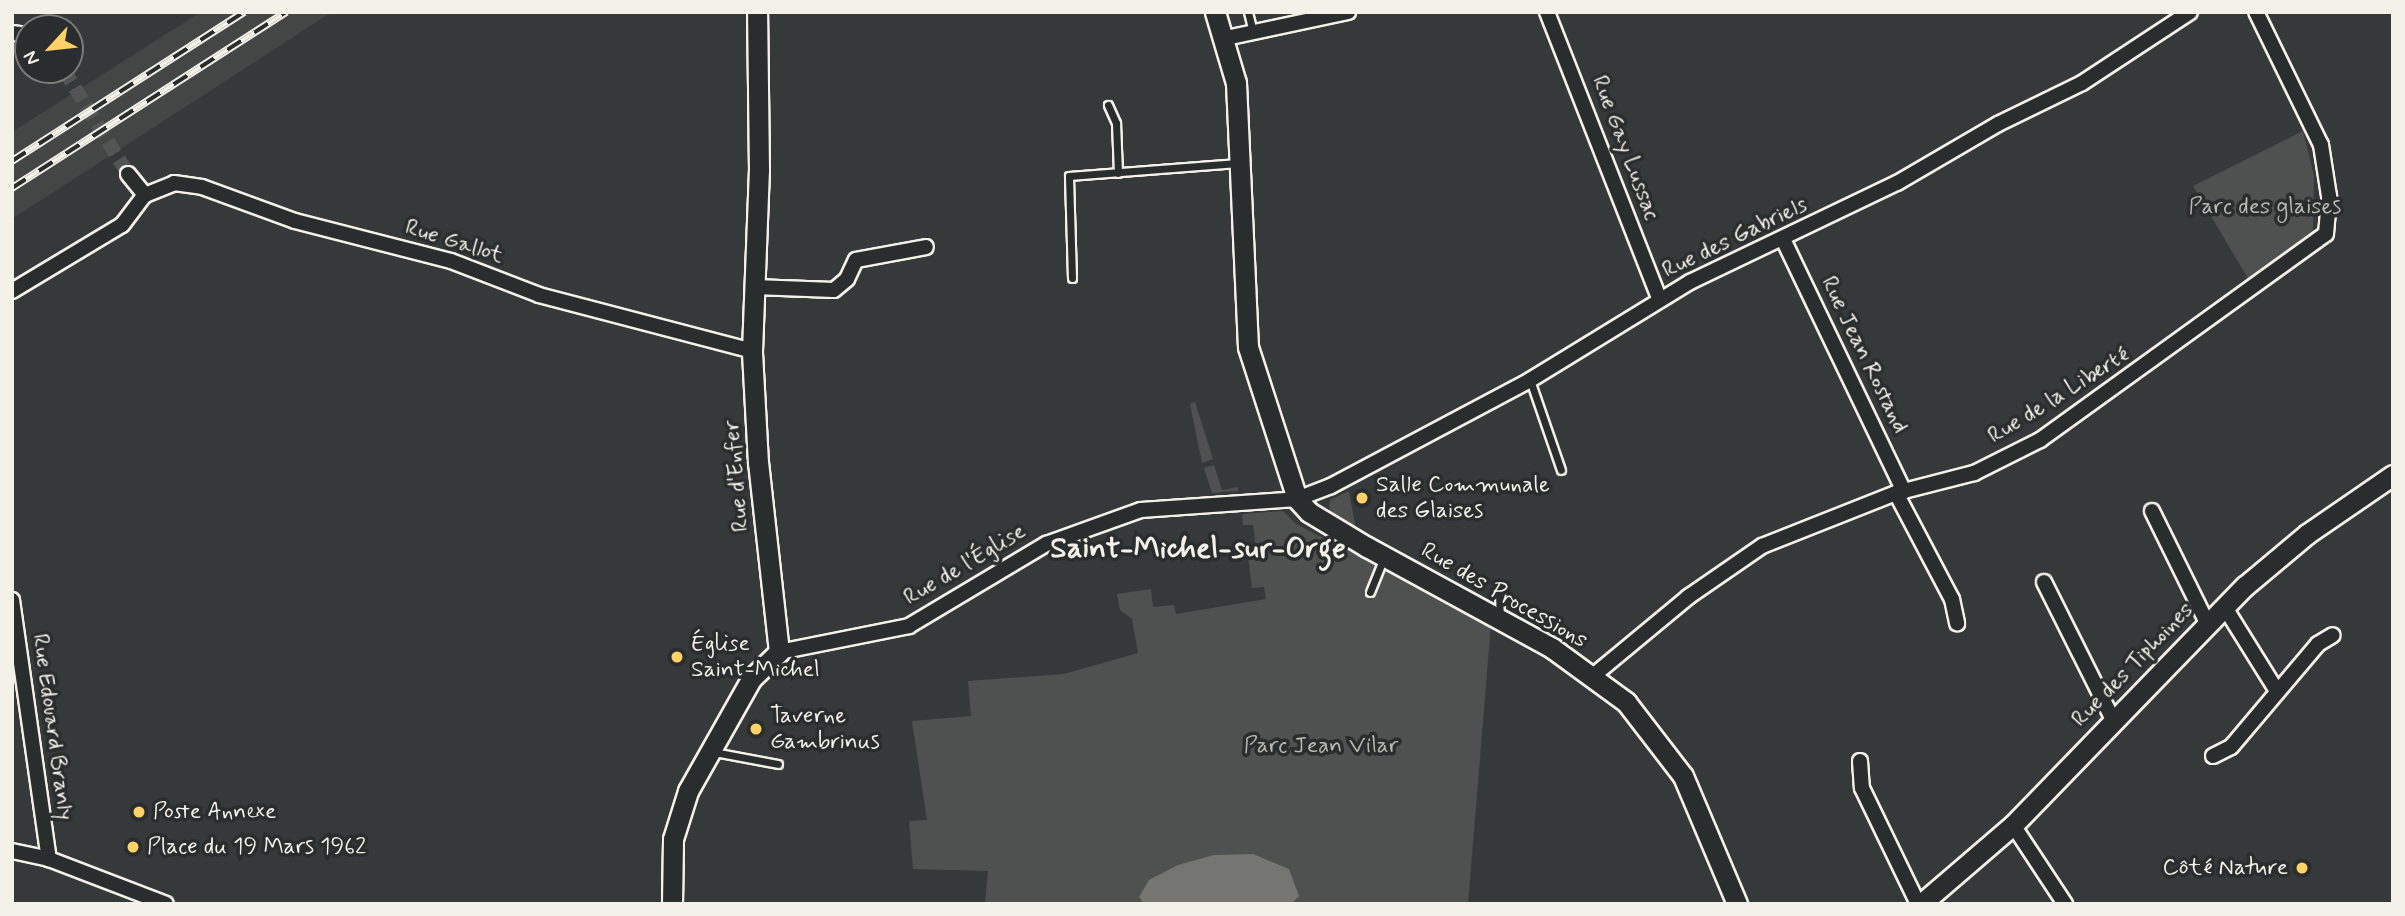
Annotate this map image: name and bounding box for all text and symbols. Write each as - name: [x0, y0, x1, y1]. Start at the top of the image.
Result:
- north arrow: [14, 14, 84, 84]
- text: N: [18, 47, 46, 69]
- street label: Rue Gay Lussac: [1585, 74, 1665, 222]
- street label: Rue des Gabriels: [1656, 190, 1814, 286]
- park label: Parc des glaises: [2190, 193, 2340, 221]
- street label: Rue Gallot: [403, 214, 505, 270]
- street label: Rue Jean Rostand: [1815, 273, 1913, 437]
- street label: Rue de la Liberté: [1983, 341, 2135, 451]
- street label: Rue d'Enfer: [718, 419, 756, 533]
- place label: Salle Communale des Glaises: [1376, 471, 1551, 525]
- marker: Salle Communale des Glaises: [1354, 490, 1370, 506]
- street label: Rue de l'Église: [899, 518, 1031, 612]
- district label: Saint-Michel-sur-Orge: [1050, 531, 1346, 567]
- street label: Rue des Processions: [1416, 537, 1592, 655]
- street label: Rue des Tiphoines: [2067, 597, 2199, 733]
- street label: Rue Edouard Branly: [25, 627, 79, 827]
- place label: Église Saint-Michel: [691, 630, 820, 684]
- marker: Église Saint-Michel: [669, 649, 685, 665]
- place label: Taverne Gambrinus: [770, 702, 880, 756]
- marker: Taverne Gambrinus: [748, 721, 764, 737]
- park label: Parc Jean Vilar: [1245, 732, 1397, 760]
- place label: Poste Annexe: [153, 798, 277, 826]
- marker: Poste Annexe: [131, 804, 147, 820]
- place label: Place du 19 Mars 1962: [147, 833, 364, 861]
- marker: Place du 19 Mars 1962: [125, 839, 141, 855]
- place label: Côté Nature: [2162, 854, 2288, 882]
- marker: Côté Nature: [2294, 860, 2310, 876]

